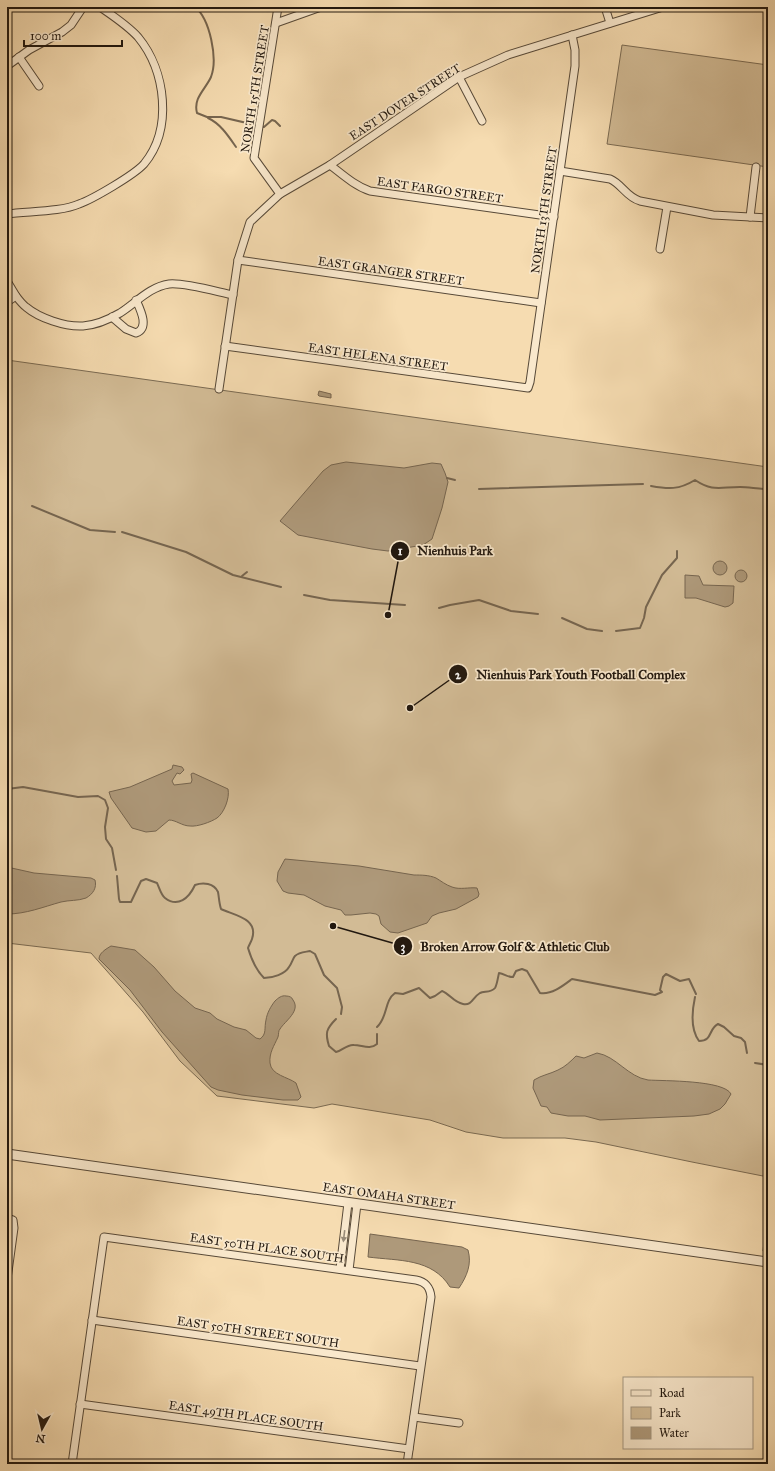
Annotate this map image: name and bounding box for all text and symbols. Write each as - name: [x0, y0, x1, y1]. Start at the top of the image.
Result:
- scale bar: [24, 22, 122, 48]
- street label: NORTH 15TH STREET: [238, 24, 272, 154]
- text: 100 m: [30, 29, 61, 43]
- street label: EAST DOVER STREET: [347, 61, 463, 143]
- street label: NORTH 13TH STREET: [528, 146, 560, 274]
- street label: EAST FARGO STREET: [376, 174, 504, 206]
- street label: EAST GRANGER STREET: [317, 254, 465, 288]
- street label: EAST HELENA STREET: [307, 340, 449, 374]
- callout: Nienhuis Park: [390, 538, 501, 563]
- text: Nienhuis Park: [417, 543, 494, 559]
- text: 1: [398, 544, 403, 558]
- callout: Nienhuis Park Youth Football Complex: [448, 662, 693, 687]
- text: Nienhuis Park Youth Football Complex: [476, 667, 686, 683]
- text: 2: [455, 668, 462, 682]
- callout: Broken Arrow Golf & Athletic Club: [393, 934, 618, 959]
- text: Broken Arrow Golf & Athletic Club: [420, 939, 610, 955]
- text: 3: [401, 940, 406, 955]
- street label: EAST OMAHA STREET: [322, 1180, 456, 1212]
- street label: EAST 50TH PLACE SOUTH: [189, 1230, 345, 1266]
- one-way arrow: [341, 1230, 347, 1242]
- street label: EAST 50TH STREET SOUTH: [176, 1314, 340, 1350]
- legend: [623, 1377, 753, 1449]
- text: Road: [659, 1386, 685, 1400]
- street label: EAST 49TH PLACE SOUTH: [168, 1398, 324, 1434]
- text: Park: [659, 1406, 681, 1420]
- north arrow: [22, 1409, 62, 1449]
- text: Water: [659, 1426, 689, 1440]
- text: N: [34, 1431, 46, 1445]

